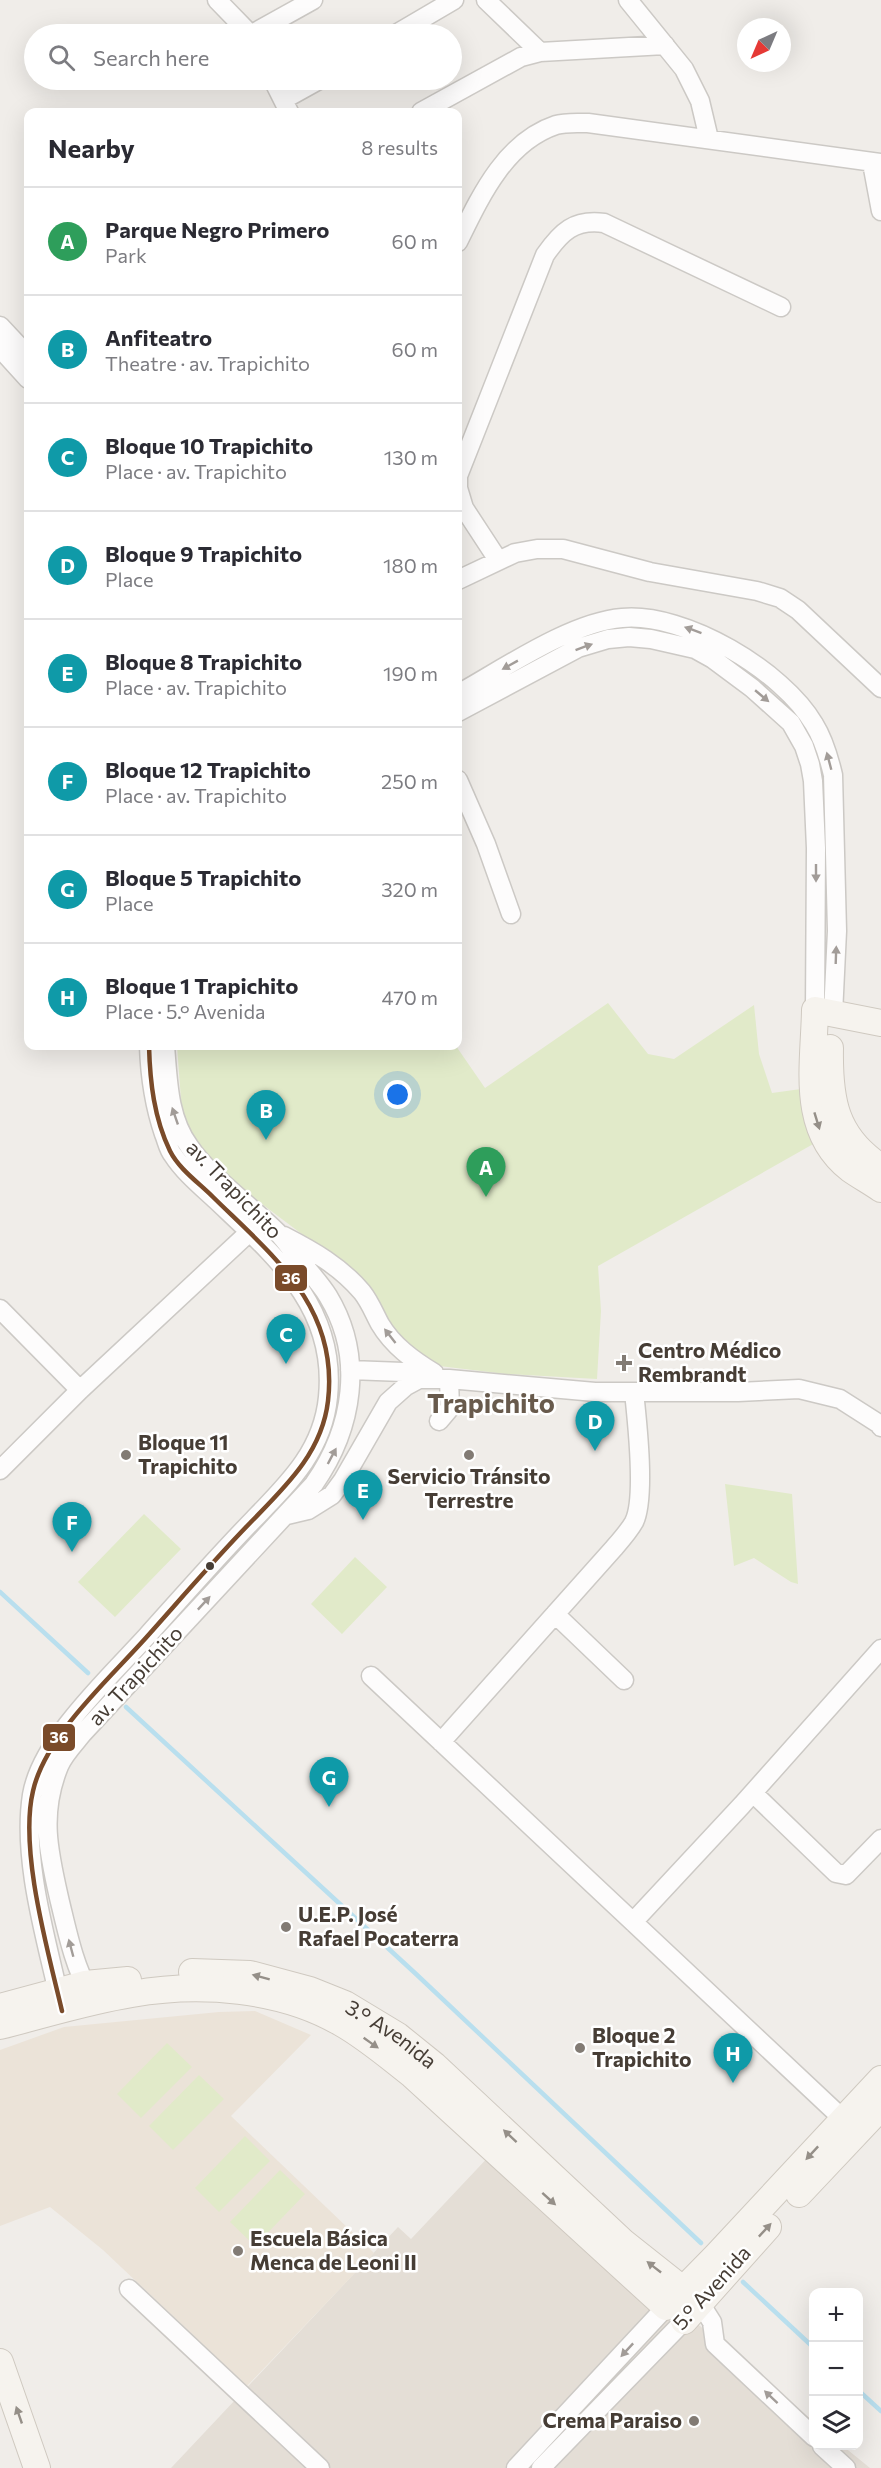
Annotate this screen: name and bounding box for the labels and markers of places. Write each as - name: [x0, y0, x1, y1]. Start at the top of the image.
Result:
- pin: B: [246, 1090, 286, 1140]
- pin: A: [466, 1148, 506, 1197]
- pin: C: [266, 1314, 306, 1364]
- place label: Centro Médico Rembrandt: [638, 1337, 781, 1386]
- marker: Centro Médico Rembrandt: [615, 1354, 633, 1372]
- pin: D: [576, 1402, 614, 1451]
- place label: Bloque 11 Trapichito: [138, 1429, 238, 1478]
- marker: Bloque 11 Trapichito: [119, 1448, 133, 1462]
- marker: Servicio Tránsito Terrestre: [462, 1448, 476, 1462]
- place label: Servicio Tránsito Terrestre: [388, 1463, 550, 1512]
- pin: E: [344, 1470, 382, 1520]
- pin: F: [52, 1502, 92, 1552]
- unlabelled marker: [204, 1560, 216, 1572]
- pin: G: [310, 1758, 348, 1807]
- place label: U.E.P. José Rafael Pocaterra: [298, 1901, 459, 1950]
- marker: U.E.P. José Rafael Pocaterra: [279, 1920, 293, 1934]
- place label: Bloque 2 Trapichito: [592, 2022, 692, 2071]
- pin: H: [714, 2034, 752, 2083]
- marker: Bloque 2 Trapichito: [573, 2041, 587, 2055]
- place label: Escuela Básica Menca de Leoni II: [250, 2225, 417, 2274]
- marker: Escuela Básica Menca de Leoni II: [231, 2244, 245, 2258]
- place label: Crema Paraiso: [542, 2407, 682, 2432]
- marker: Crema Paraiso: [687, 2414, 701, 2428]

